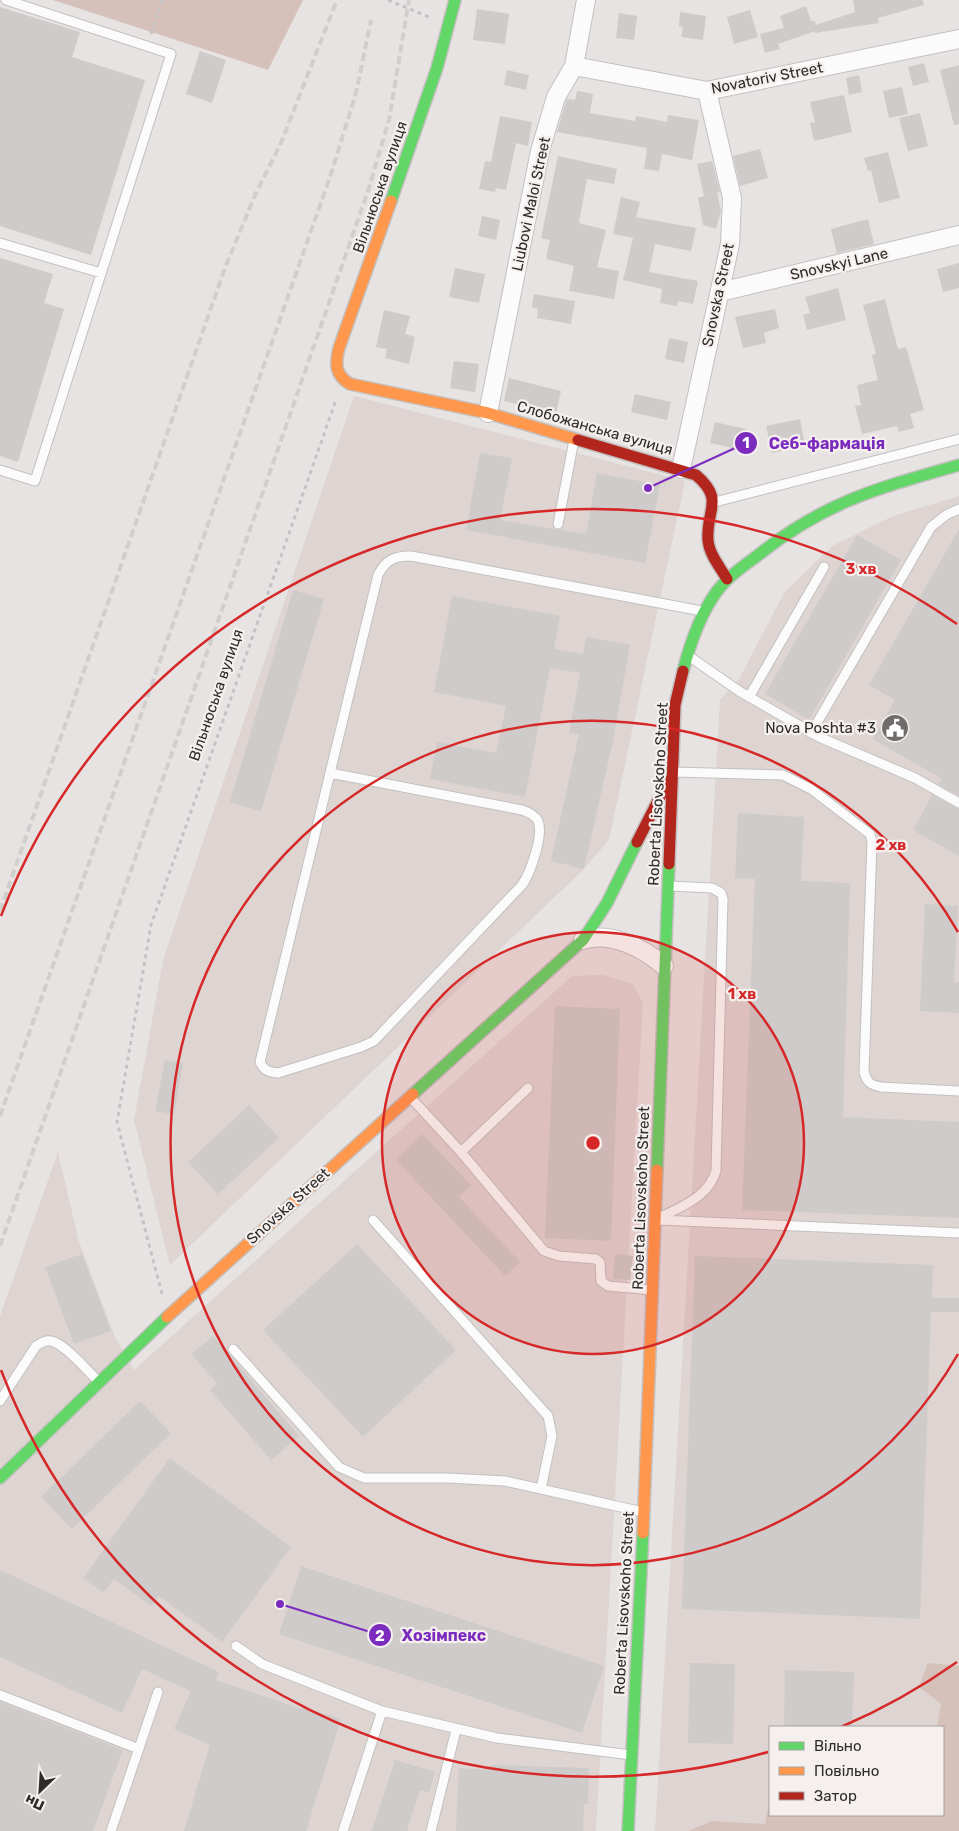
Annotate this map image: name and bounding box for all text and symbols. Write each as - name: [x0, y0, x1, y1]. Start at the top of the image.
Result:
- street label: Novatoriv Street: [709, 58, 825, 98]
- street label: Вільнюська вулиця: [349, 119, 411, 255]
- street label: Liubovi Maloi Street: [508, 135, 554, 273]
- street label: Snovska Street: [698, 241, 738, 348]
- street label: Snovskyi Lane: [788, 244, 890, 284]
- street label: Слобожанська вулиця: [515, 397, 675, 459]
- callout: Себ-фармація: [734, 428, 895, 459]
- text: 1: [742, 434, 750, 452]
- text: Себ-фармація: [769, 434, 885, 453]
- text: 3 хв: [846, 560, 877, 578]
- street label: Вільнюська вулиця: [185, 627, 247, 763]
- street label: Roberta Lisovskoho Street: [644, 702, 672, 886]
- public building icon: Nova Poshta #3: [880, 713, 910, 743]
- place label: Nova Poshta #3: [765, 719, 876, 737]
- text: 2 хв: [876, 836, 906, 854]
- text: 1 хв: [728, 985, 756, 1003]
- street label: Roberta Lisovskoho Street: [629, 1106, 653, 1290]
- centre of rings: [584, 1134, 602, 1152]
- street label: Snovska Street: [243, 1164, 333, 1248]
- street label: Roberta Lisovskoho Street: [610, 1511, 638, 1695]
- callout: Хозімпекс: [367, 1620, 496, 1651]
- text: Хозімпекс: [402, 1626, 486, 1645]
- text: 2: [375, 1627, 385, 1645]
- legend: [769, 1726, 944, 1816]
- text: Вільно: [814, 1737, 862, 1755]
- text: Повільно: [814, 1762, 879, 1780]
- north arrow: [15, 1766, 65, 1816]
- text: Затор: [814, 1787, 857, 1805]
- text: Пн: [22, 1791, 47, 1814]

